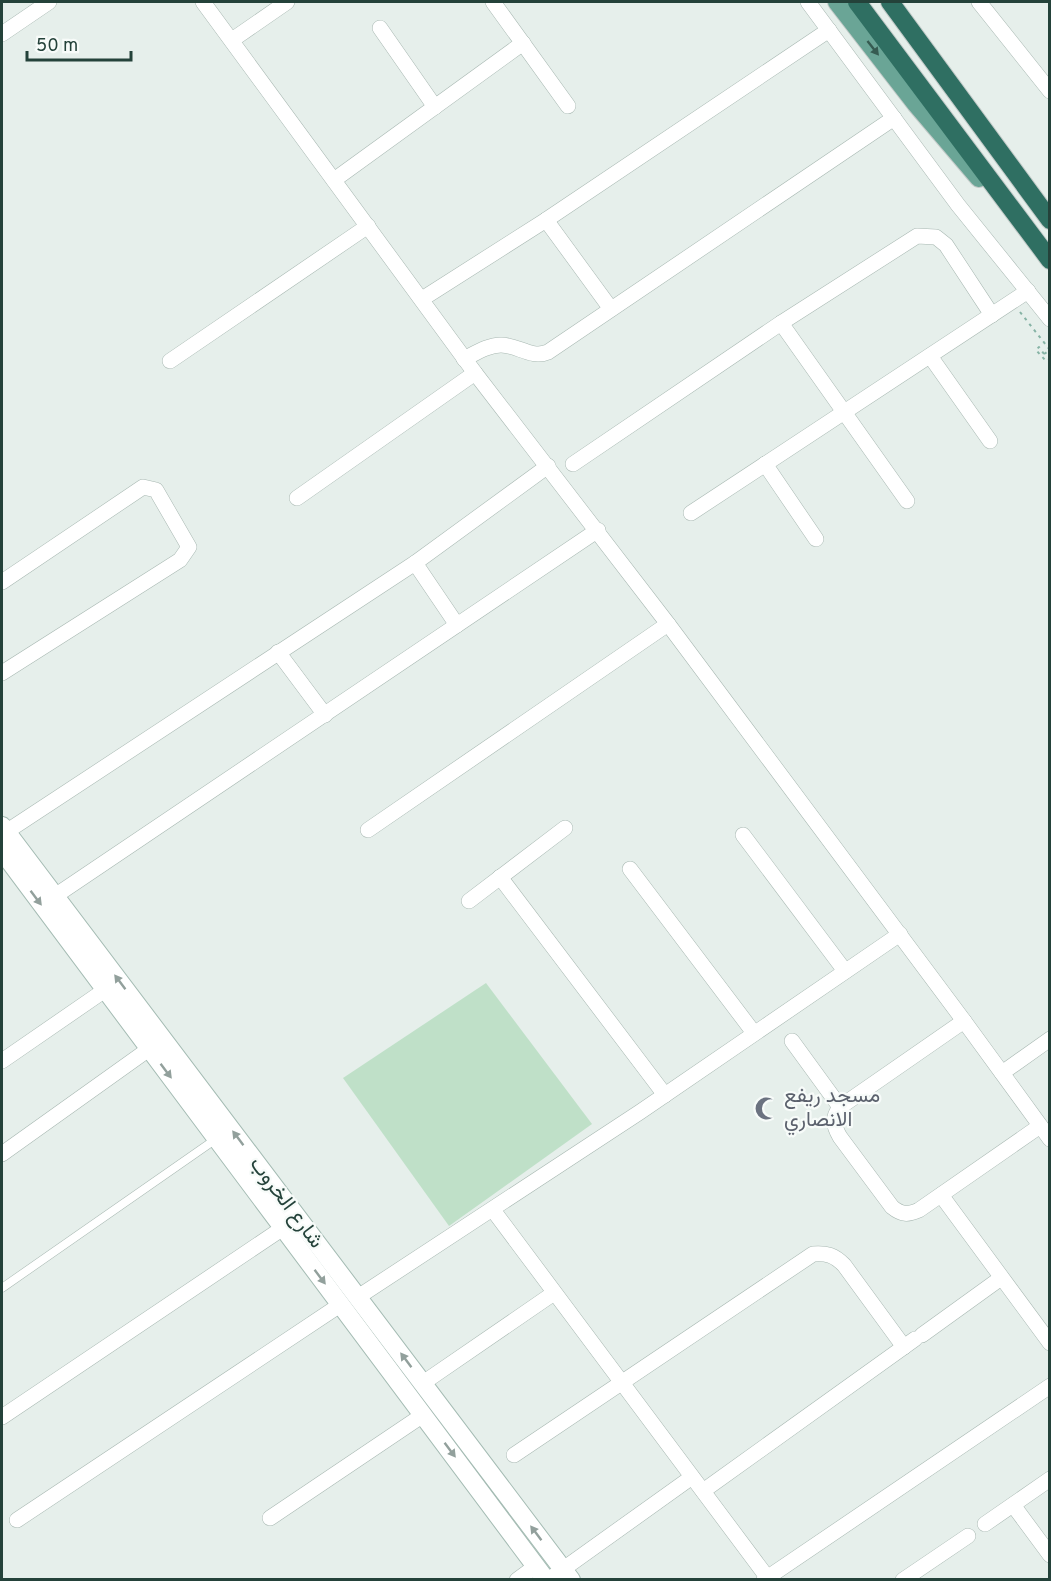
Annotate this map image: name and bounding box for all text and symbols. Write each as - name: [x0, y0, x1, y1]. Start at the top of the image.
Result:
- scale bar: [27, 24, 130, 62]
- text: 50 m: [36, 35, 78, 58]
- one-way arrow: [867, 40, 879, 56]
- one-way arrow: [30, 890, 42, 905]
- one-way arrow: [114, 975, 126, 991]
- one-way arrow: [159, 1063, 171, 1078]
- place label: مسجد ريفع الانصاري: [784, 1083, 880, 1136]
- mosque icon: مسجد ريفع الانصاري: [753, 1095, 779, 1121]
- one-way arrow: [231, 1130, 244, 1146]
- street label: شارع الخروب: [243, 1152, 329, 1254]
- one-way arrow: [314, 1269, 326, 1285]
- one-way arrow: [400, 1353, 412, 1369]
- one-way arrow: [443, 1443, 455, 1458]
- one-way arrow: [531, 1525, 543, 1540]

